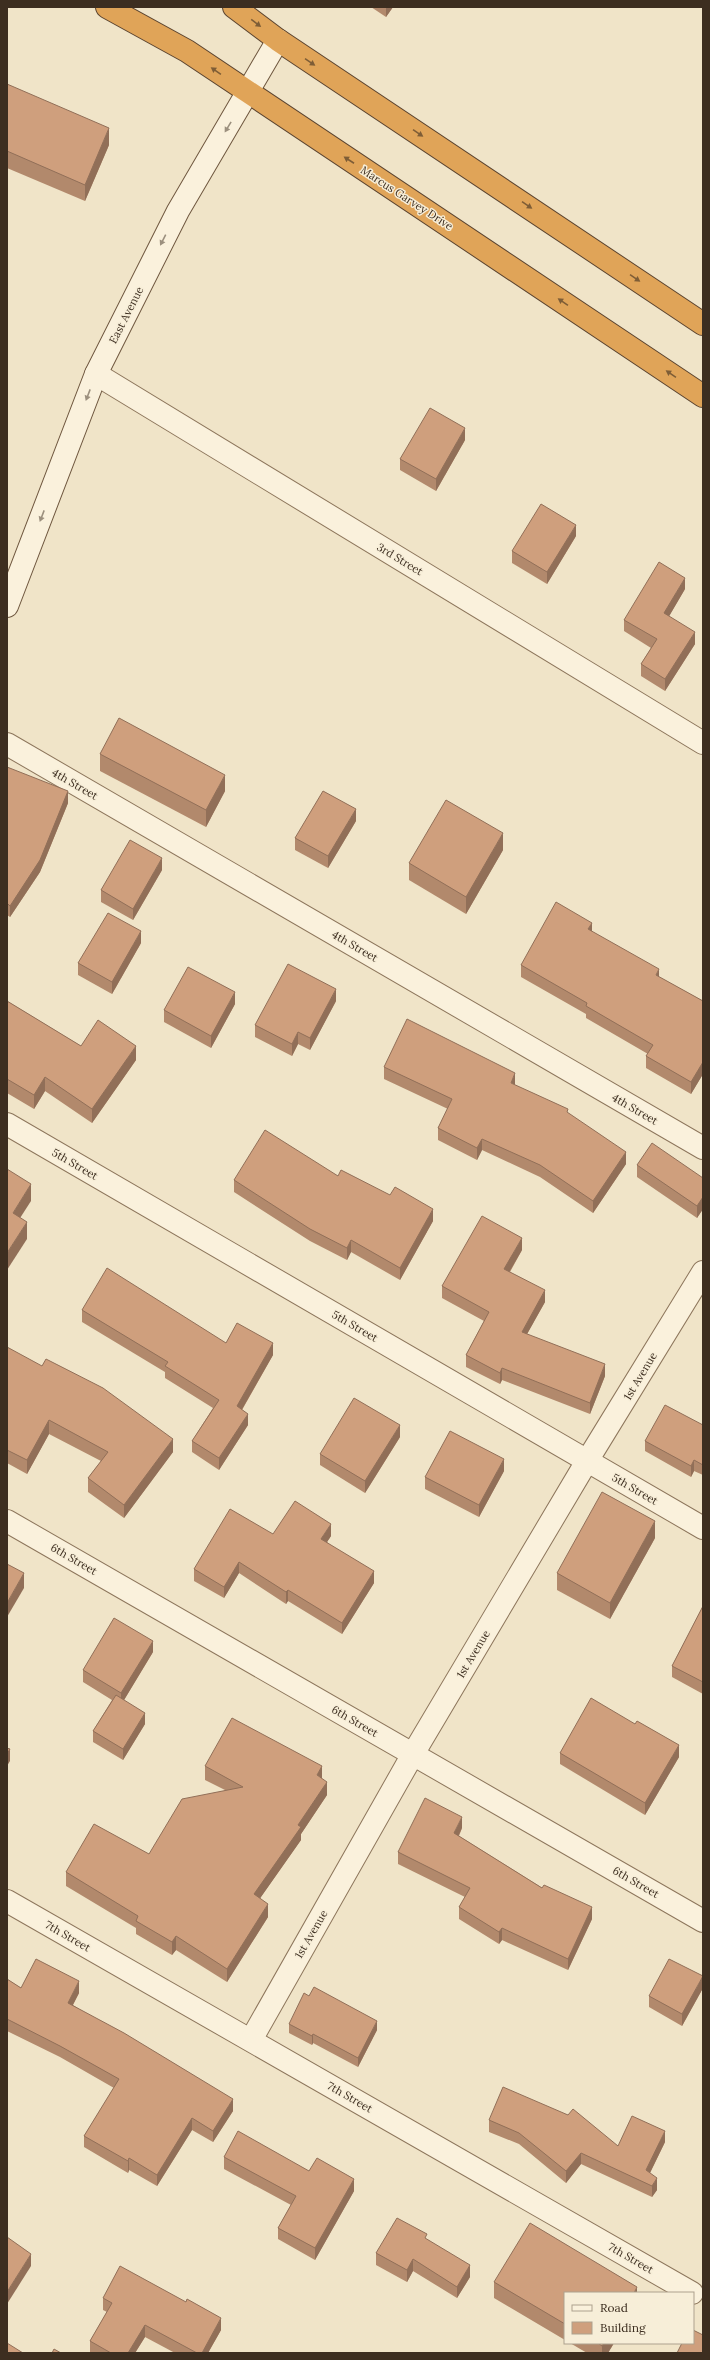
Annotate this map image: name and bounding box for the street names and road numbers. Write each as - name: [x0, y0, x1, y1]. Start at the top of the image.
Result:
- street label: Marcus Garvey Drive: [358, 163, 456, 233]
- street label: East Avenue: [106, 284, 146, 346]
- street label: 3rd Street: [374, 540, 426, 579]
- street label: 4th Street: [49, 765, 101, 803]
- street label: 4th Street: [329, 927, 381, 965]
- street label: 4th Street: [609, 1090, 661, 1128]
- street label: 5th Street: [49, 1145, 101, 1183]
- street label: 5th Street: [329, 1307, 381, 1345]
- street label: 1st Avenue: [620, 1349, 660, 1403]
- street label: 5th Street: [609, 1470, 661, 1508]
- street label: 6th Street: [48, 1540, 100, 1578]
- street label: 1st Avenue: [453, 1627, 493, 1681]
- street label: 6th Street: [329, 1702, 381, 1740]
- street label: 6th Street: [610, 1863, 662, 1901]
- street label: 1st Avenue: [292, 1907, 330, 1961]
- street label: 7th Street: [43, 1917, 94, 1955]
- street label: 7th Street: [325, 2078, 376, 2116]
- street label: 7th Street: [606, 2239, 657, 2277]

